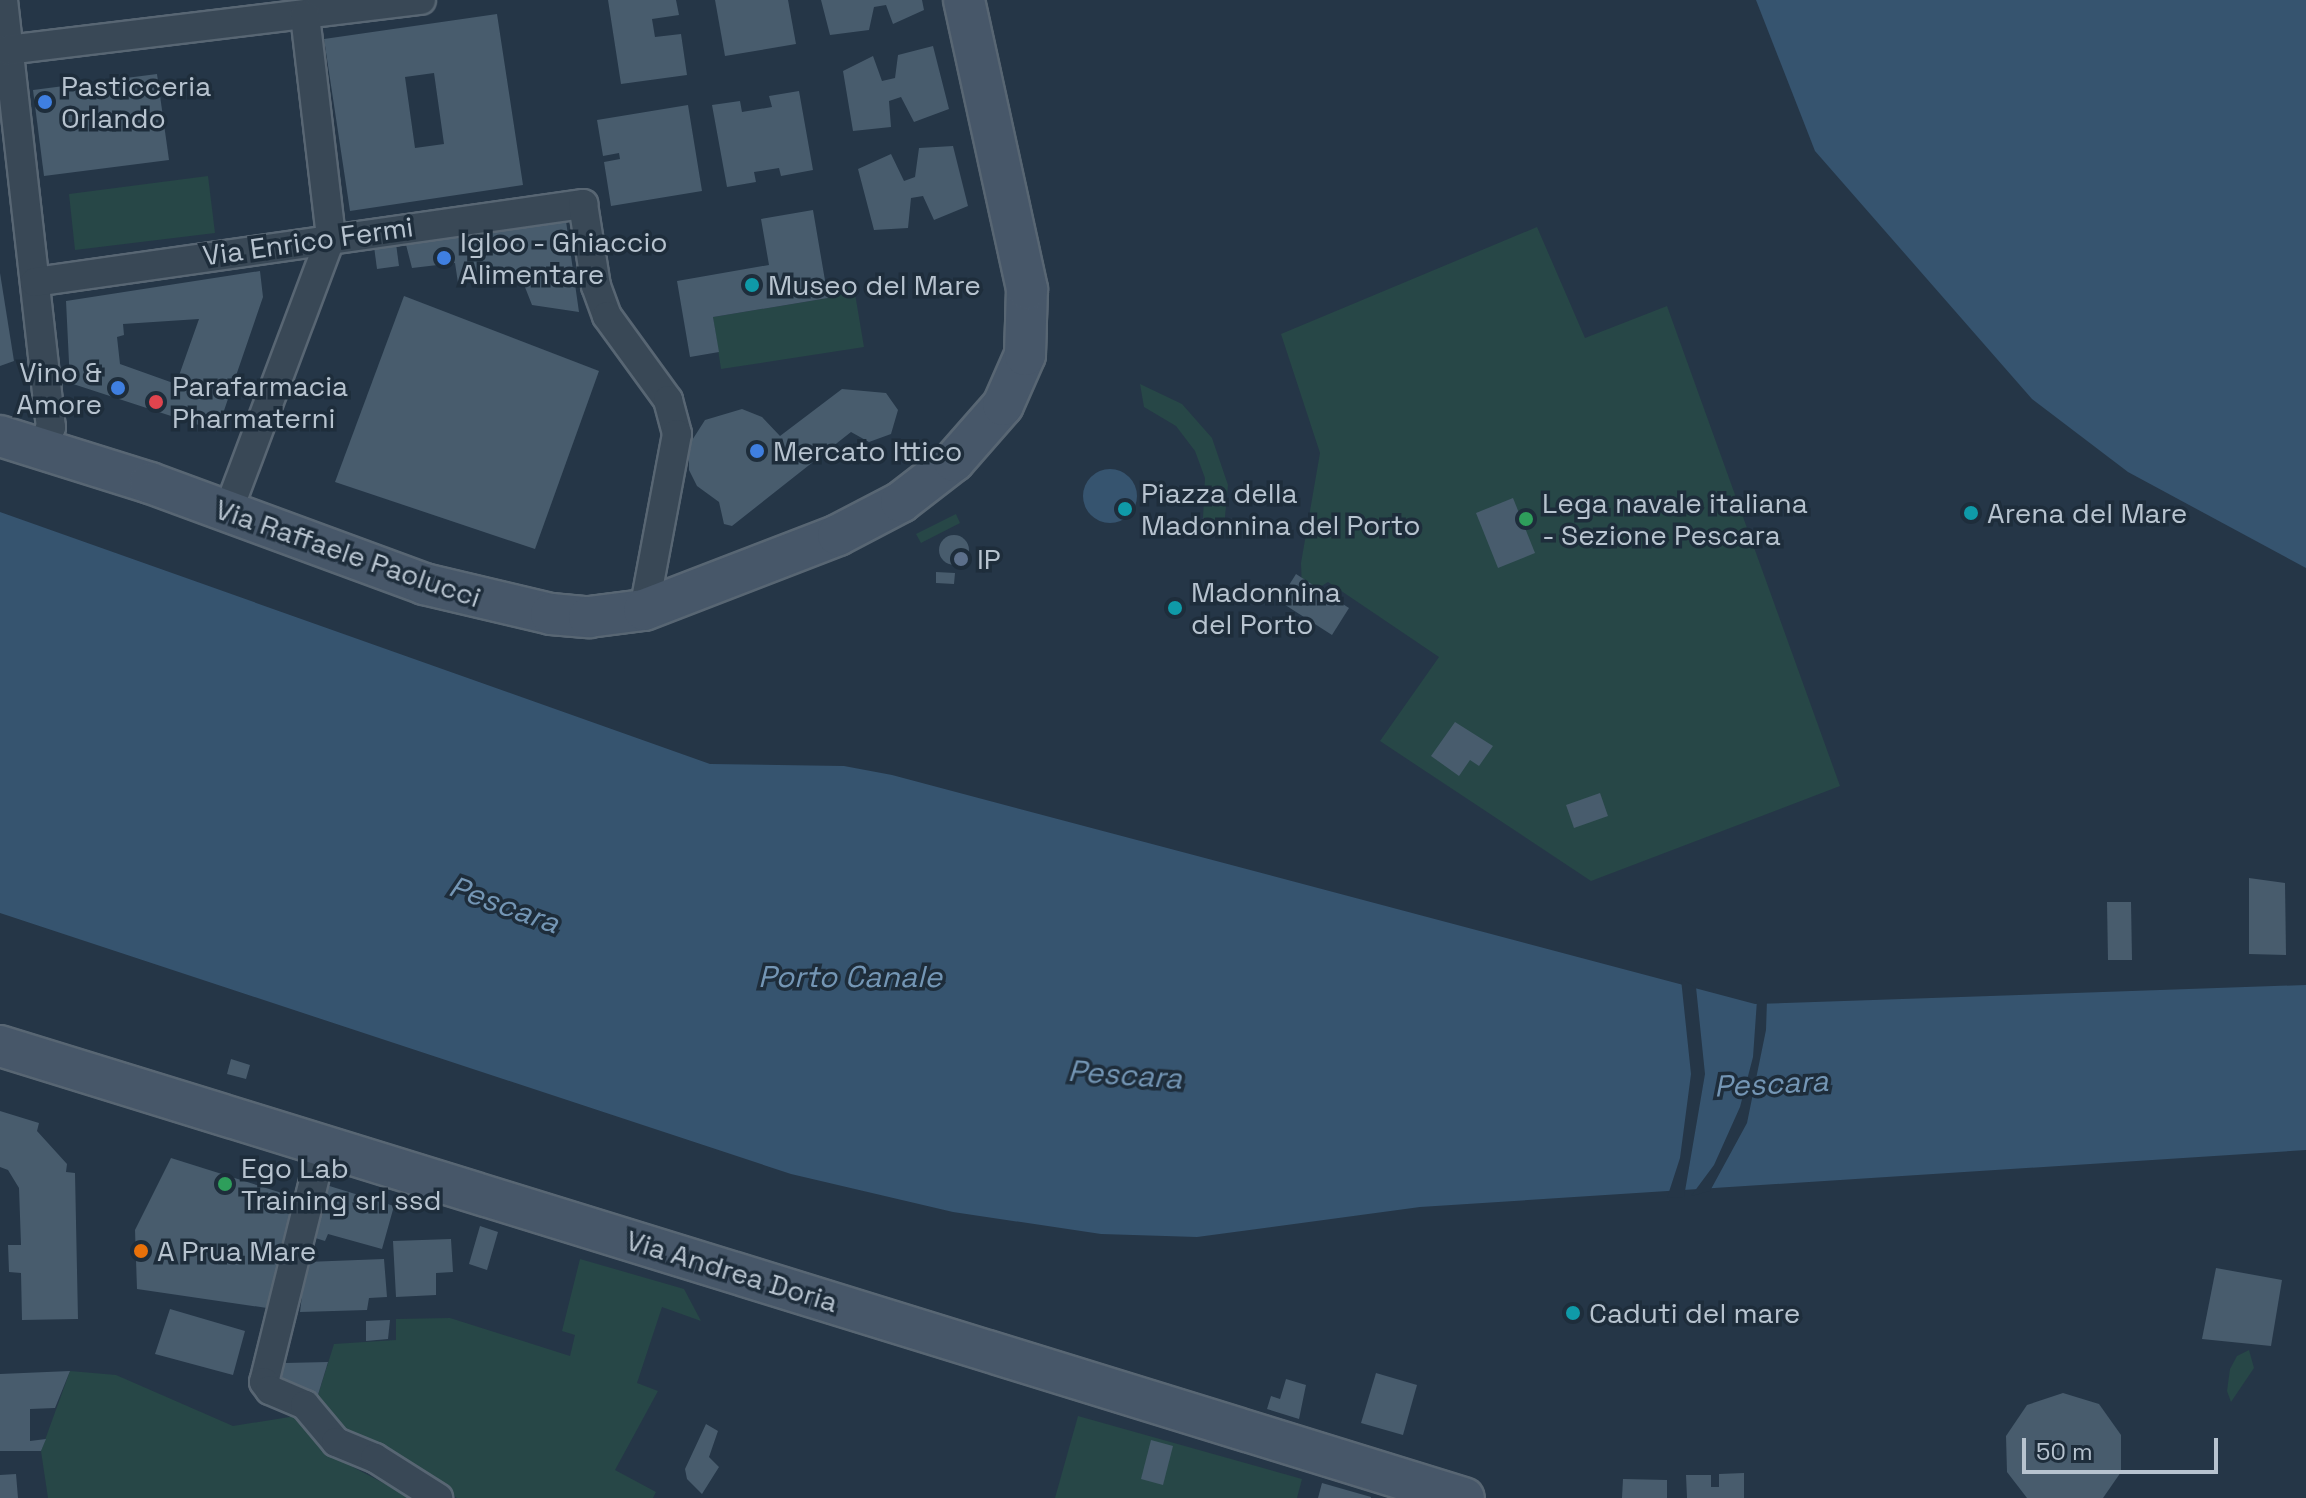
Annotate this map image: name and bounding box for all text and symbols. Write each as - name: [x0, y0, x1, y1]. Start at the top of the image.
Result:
- place label: Pasticceria Orlando: [61, 69, 211, 135]
- marker: Pasticceria Orlando: [36, 93, 54, 111]
- street label: Via Enrico Fermi: [201, 210, 415, 272]
- place label: Igloo - Ghiaccio Alimentare: [460, 225, 669, 291]
- marker: Igloo - Ghiaccio Alimentare: [435, 249, 453, 267]
- place label: Museo del Mare: [768, 268, 981, 302]
- marker: Museo del Mare: [743, 276, 761, 294]
- place label: Vino & Amore: [16, 355, 102, 421]
- place label: Parafarmacia Pharmaterni: [172, 369, 348, 435]
- marker: Vino & Amore: [109, 379, 127, 397]
- marker: Parafarmacia Pharmaterni: [147, 393, 165, 411]
- place label: Mercato Ittico: [773, 434, 962, 468]
- marker: Mercato Ittico: [748, 442, 766, 460]
- place label: Piazza della Madonnina del Porto: [1141, 476, 1421, 542]
- place label: Lega navale italiana - Sezione Pescara: [1542, 486, 1808, 552]
- street label: Via Raffaele Paolucci: [211, 492, 485, 614]
- place label: Arena del Mare: [1987, 496, 2187, 530]
- marker: Piazza della Madonnina del Porto: [1116, 500, 1134, 518]
- marker: Arena del Mare: [1962, 504, 1980, 522]
- marker: Lega navale italiana - Sezione Pescara: [1517, 510, 1535, 528]
- place label: IP: [977, 542, 1001, 576]
- marker: IP: [952, 550, 970, 568]
- place label: Madonnina del Porto: [1191, 575, 1341, 641]
- marker: Madonnina del Porto: [1166, 599, 1184, 617]
- water label: Pescara: [444, 869, 564, 941]
- water label: Porto Canale: [758, 959, 942, 995]
- water label: Pescara: [1067, 1053, 1183, 1097]
- water label: Pescara: [1713, 1063, 1829, 1105]
- place label: Ego Lab Training srl ssd: [241, 1151, 442, 1217]
- marker: Ego Lab Training srl ssd: [216, 1175, 234, 1193]
- street label: Via Andrea Doria: [622, 1223, 842, 1319]
- place label: A Prua Mare: [157, 1234, 317, 1268]
- marker: A Prua Mare: [132, 1242, 150, 1260]
- place label: Caduti del mare: [1589, 1296, 1800, 1330]
- marker: Caduti del mare: [1564, 1304, 1582, 1322]
- scale bar: [2026, 1422, 2222, 1472]
- text: 50 m: [2036, 1436, 2093, 1467]

